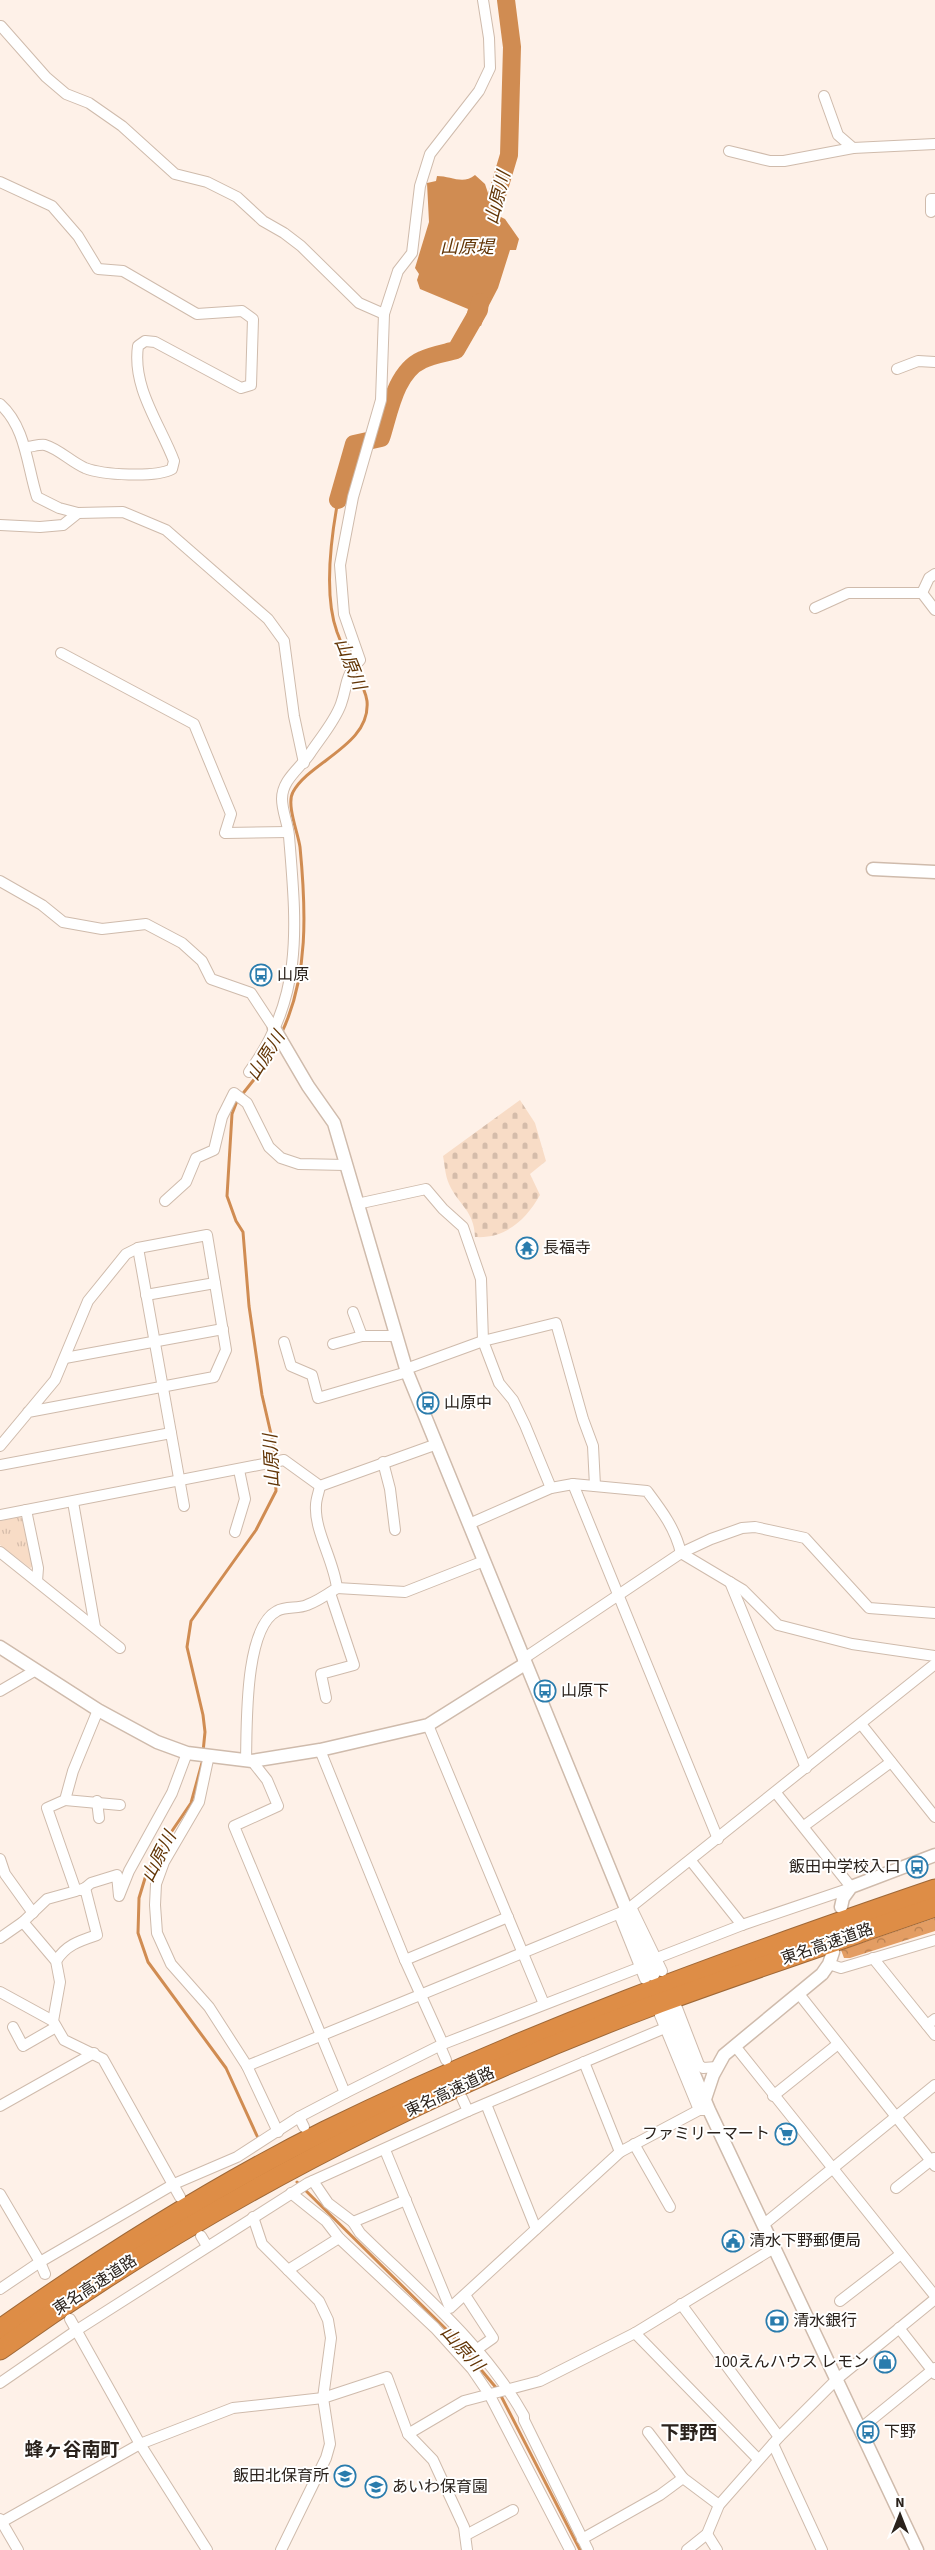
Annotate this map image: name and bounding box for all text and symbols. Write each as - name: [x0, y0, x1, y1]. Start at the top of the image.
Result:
- water label: 山原川: [479, 167, 517, 227]
- water label: 山原堤: [440, 235, 496, 260]
- water label: 山原川: [328, 634, 372, 696]
- bus stop icon: 山原: [249, 963, 273, 987]
- place label: 山原: [277, 964, 309, 986]
- water label: 山原川: [241, 1025, 292, 1086]
- temple icon: 長福寺: [515, 1236, 539, 1260]
- place label: 長福寺: [543, 1237, 591, 1259]
- bus stop icon: 山原中: [416, 1391, 440, 1415]
- place label: 山原中: [444, 1392, 492, 1414]
- water label: 山原川: [258, 1431, 286, 1489]
- bus stop icon: 山原下: [533, 1679, 557, 1703]
- place label: 山原下: [561, 1680, 609, 1702]
- water label: 山原川: [136, 1825, 183, 1887]
- bus stop icon: 飯田中学校入口: [905, 1855, 929, 1879]
- place label: 飯田中学校入口: [789, 1856, 901, 1878]
- street label: 東名高速道路: [778, 1918, 876, 1970]
- street label: 東名高速道路: [402, 2062, 498, 2122]
- supermarket icon: ファミリーマート: [774, 2122, 798, 2146]
- place label: ファミリーマート: [642, 2123, 770, 2145]
- public building icon: 清水下野郵便局: [721, 2229, 745, 2253]
- place label: 清水下野郵便局: [749, 2230, 861, 2252]
- street label: 東名高速道路: [49, 2250, 141, 2320]
- bank icon: 清水銀行: [765, 2309, 789, 2333]
- place label: 清水銀行: [793, 2310, 857, 2332]
- water label: 山原川: [435, 2321, 491, 2379]
- shop icon: 100えんハウス レモン: [873, 2350, 897, 2374]
- place label: 100えんハウス レモン: [714, 2351, 869, 2373]
- district label: 下野西: [660, 2420, 718, 2447]
- bus stop icon: 下野: [856, 2420, 880, 2444]
- place label: 下野: [884, 2421, 916, 2443]
- district label: 蜂ヶ谷南町: [24, 2437, 120, 2464]
- school or university icon: 飯田北保育所: [333, 2464, 357, 2488]
- place label: 飯田北保育所: [233, 2465, 329, 2487]
- school or university icon: あいわ保育園: [364, 2475, 388, 2499]
- place label: あいわ保育園: [392, 2476, 488, 2498]
- north arrow: [875, 2490, 925, 2540]
- text: N: [895, 2493, 905, 2513]

